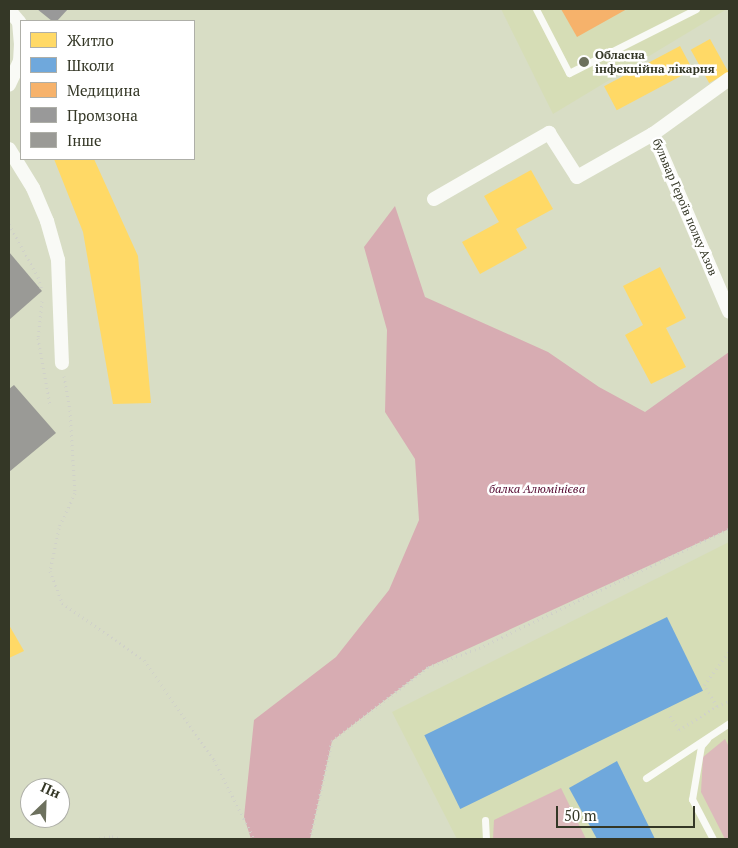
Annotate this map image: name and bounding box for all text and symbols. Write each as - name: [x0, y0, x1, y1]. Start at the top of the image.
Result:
- legend: [20, 20, 195, 160]
- text: Житло: [67, 30, 114, 50]
- place label: Обласна інфекційна лікарня: [595, 48, 715, 76]
- text: Школи: [67, 55, 114, 75]
- marker: Обласна інфекційна лікарня: [577, 55, 591, 69]
- text: Медицина: [67, 80, 140, 100]
- text: Промзона: [67, 105, 138, 125]
- text: Інше: [67, 130, 102, 150]
- street label: бульвар Героїв полку Азов: [650, 136, 720, 278]
- park label: балка Алюмінієва: [489, 482, 585, 496]
- text: Пн: [38, 777, 64, 802]
- north arrow: [20, 778, 70, 828]
- scale bar: [558, 796, 697, 828]
- text: 50 m: [564, 805, 597, 825]

